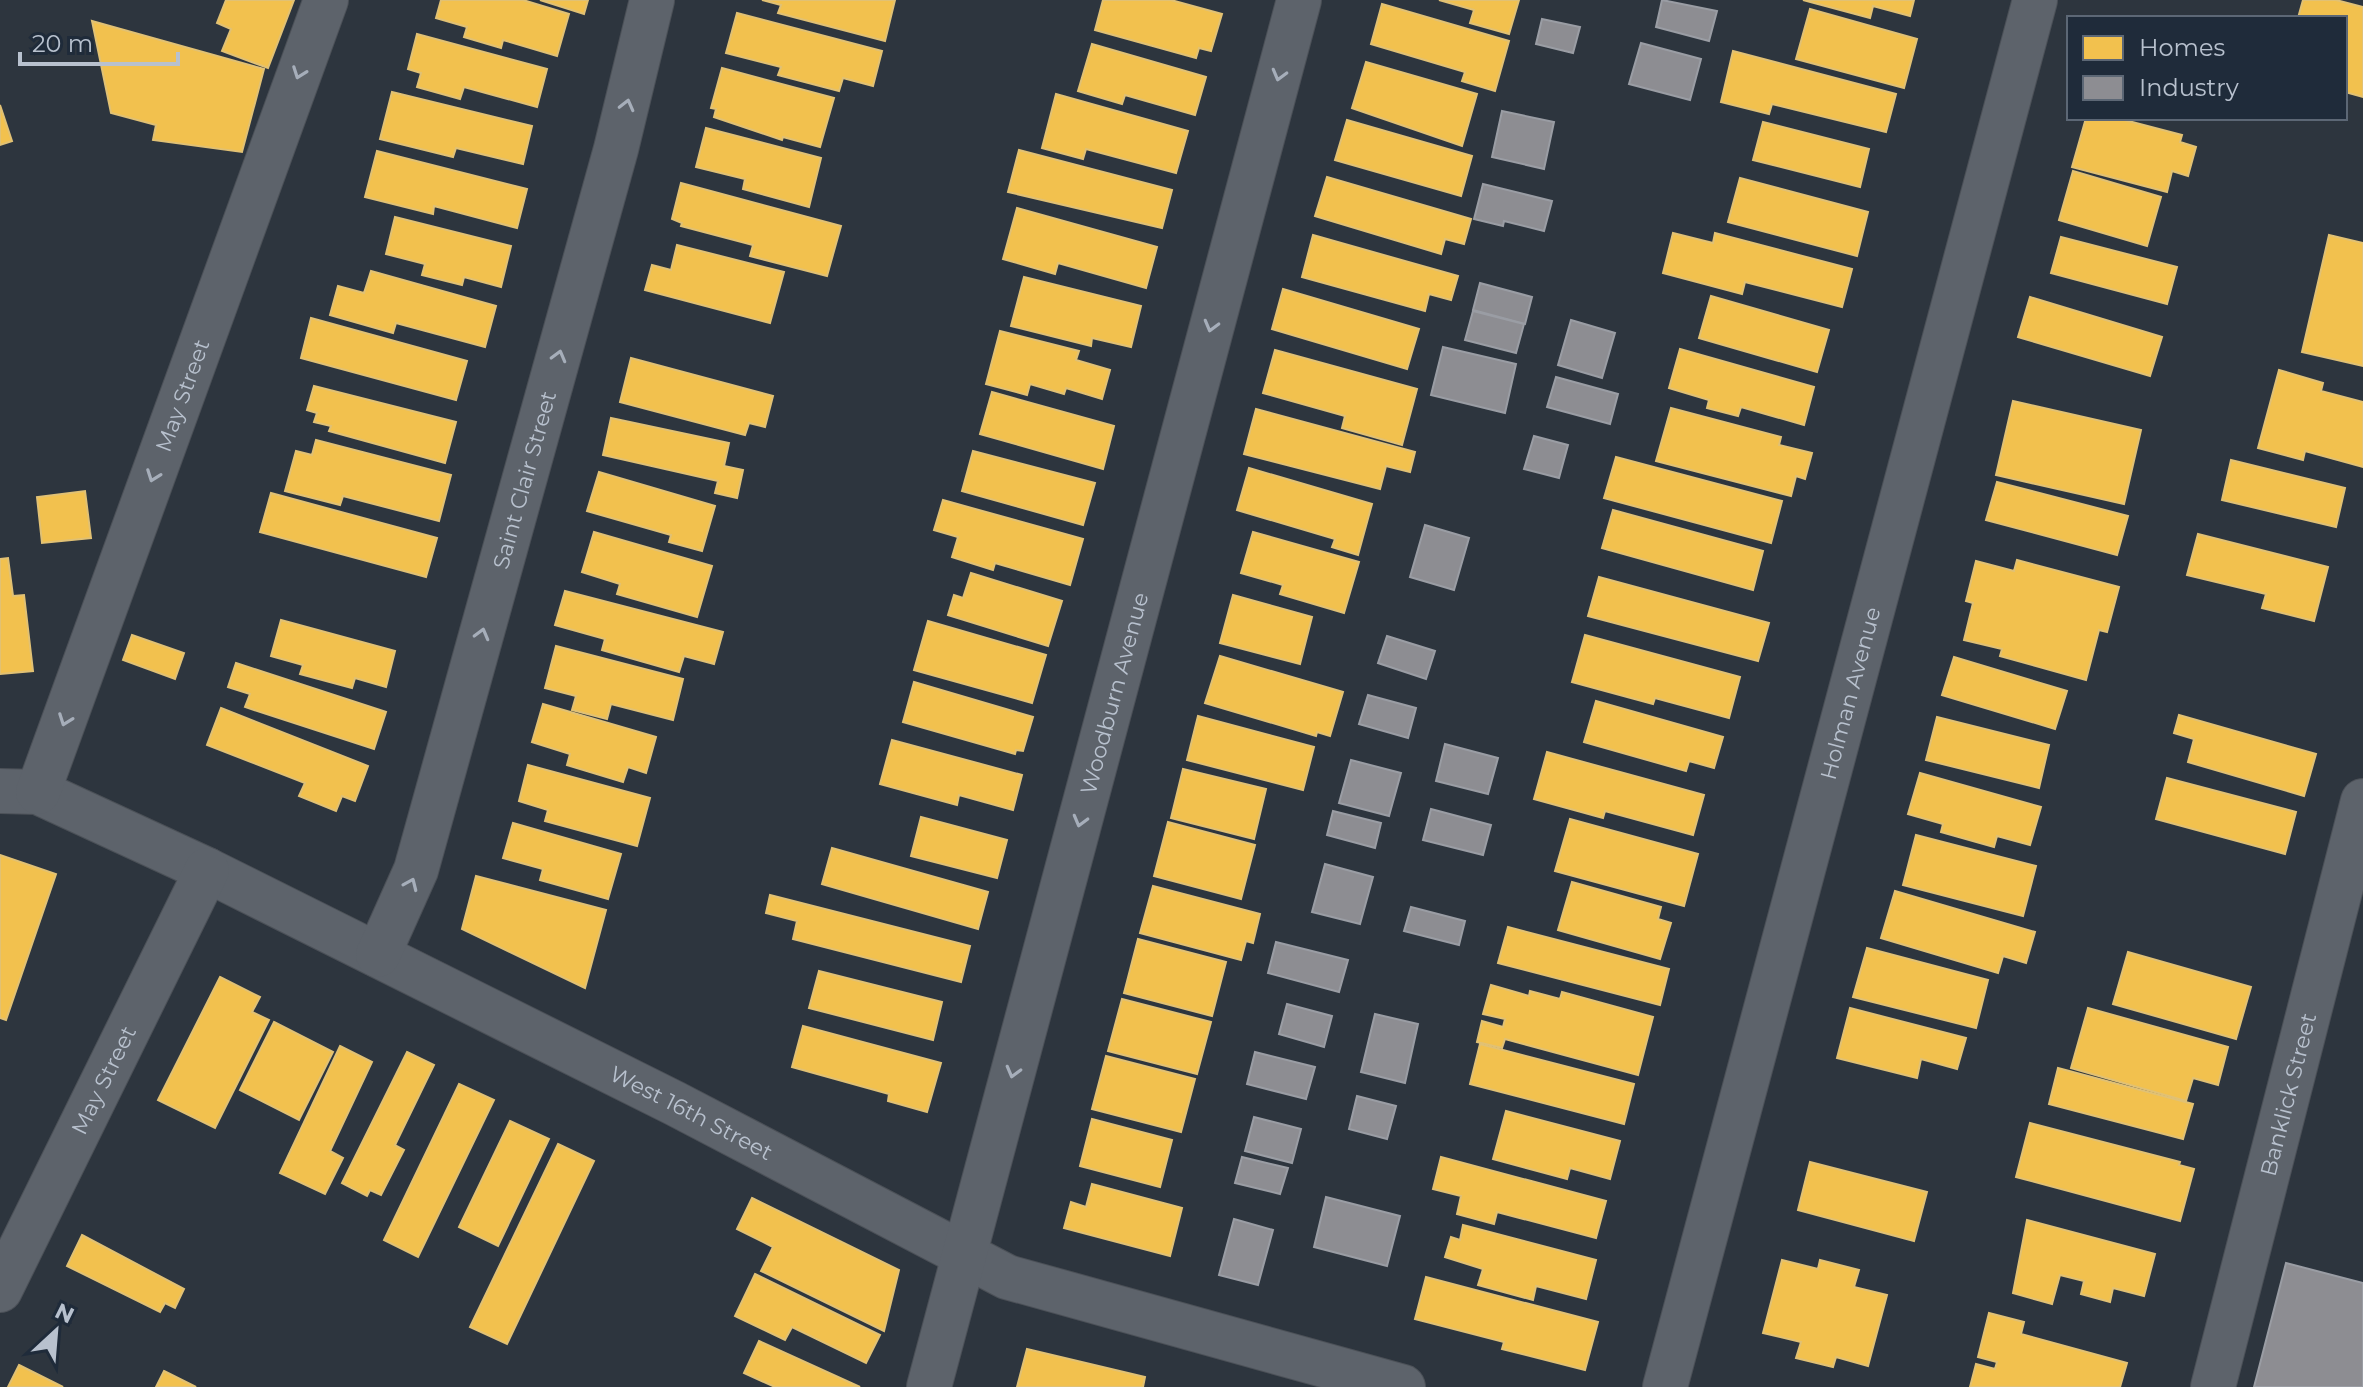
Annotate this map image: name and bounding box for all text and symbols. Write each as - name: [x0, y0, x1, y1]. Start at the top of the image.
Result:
- scale bar: [20, 16, 178, 66]
- legend: [2067, 16, 2347, 120]
- text: 20 m: [32, 29, 93, 58]
- text: Homes: [2139, 33, 2225, 62]
- one-way arrow: [293, 66, 309, 80]
- one-way arrow: [1272, 68, 1288, 82]
- text: Industry: [2139, 73, 2239, 102]
- one-way arrow: [617, 99, 634, 112]
- one-way arrow: [1204, 319, 1221, 333]
- street label: May Street: [150, 336, 216, 456]
- one-way arrow: [549, 350, 566, 364]
- street label: Saint Clair Street: [487, 388, 562, 572]
- one-way arrow: [147, 468, 163, 482]
- street label: Woodburn Avenue: [1075, 589, 1154, 797]
- street label: Holman Avenue: [1815, 604, 1886, 783]
- one-way arrow: [473, 627, 489, 641]
- one-way arrow: [58, 712, 74, 726]
- one-way arrow: [1073, 814, 1089, 828]
- one-way arrow: [401, 877, 417, 892]
- street label: Banklick Street: [2255, 1010, 2322, 1179]
- street label: May Street: [66, 1021, 142, 1139]
- street label: West 16th Street: [605, 1060, 777, 1166]
- one-way arrow: [1005, 1065, 1022, 1079]
- north arrow: [16, 1291, 96, 1371]
- text: N: [51, 1297, 78, 1330]

